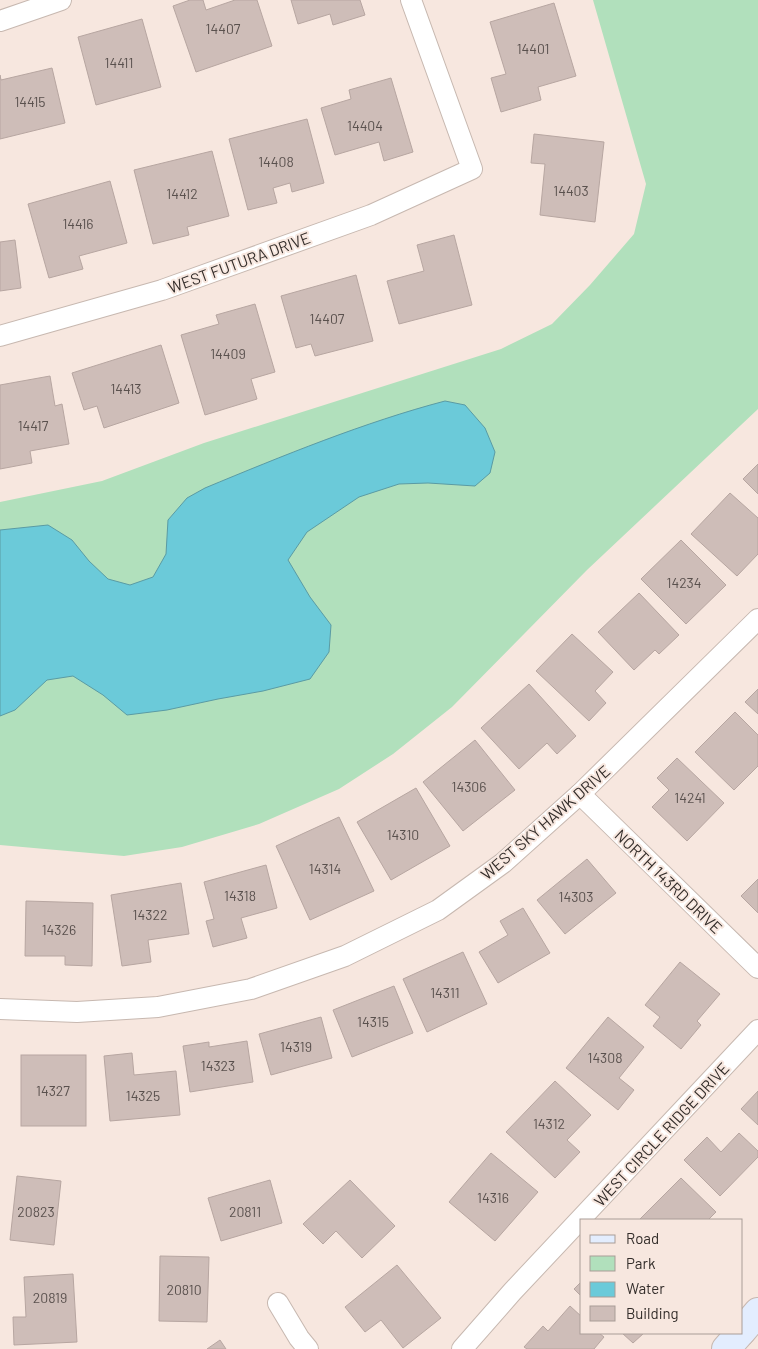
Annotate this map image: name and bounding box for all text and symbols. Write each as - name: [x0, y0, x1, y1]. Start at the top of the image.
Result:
- house number: 14407: [206, 20, 241, 37]
- house number: 14401: [517, 40, 549, 57]
- house number: 14411: [105, 54, 133, 71]
- house number: 14415: [14, 93, 46, 110]
- house number: 14404: [347, 117, 383, 134]
- house number: 14408: [258, 153, 294, 170]
- house number: 14403: [553, 182, 589, 199]
- house number: 14412: [166, 185, 198, 202]
- house number: 14416: [62, 215, 94, 232]
- street label: WEST FUTURA DRIVE: [165, 227, 313, 297]
- house number: 14407: [310, 310, 345, 327]
- house number: 14409: [210, 345, 246, 362]
- house number: 14413: [110, 380, 142, 397]
- house number: 14417: [18, 417, 49, 434]
- house number: 14234: [667, 574, 701, 591]
- street label: WEST SKY HAWK DRIVE: [476, 761, 614, 883]
- house number: 14306: [452, 778, 486, 795]
- house number: 14241: [674, 789, 706, 806]
- street label: NORTH 143RD DRIVE: [611, 825, 727, 937]
- house number: 14310: [387, 826, 419, 843]
- house number: 14314: [309, 860, 341, 877]
- house number: 14318: [224, 887, 256, 904]
- house number: 14303: [559, 888, 593, 905]
- house number: 14322: [133, 906, 167, 923]
- house number: 14326: [42, 921, 76, 938]
- house number: 14311: [430, 984, 460, 1001]
- house number: 14315: [357, 1013, 389, 1030]
- house number: 14319: [280, 1038, 312, 1055]
- house number: 14308: [587, 1049, 623, 1066]
- house number: 14323: [201, 1057, 235, 1074]
- street label: WEST CIRCLE RIDGE DRIVE: [589, 1058, 733, 1210]
- house number: 14327: [36, 1082, 70, 1099]
- house number: 14325: [126, 1087, 160, 1104]
- house number: 14312: [533, 1115, 565, 1132]
- house number: 14316: [477, 1189, 509, 1206]
- house number: 20823: [17, 1203, 55, 1220]
- house number: 20811: [229, 1203, 261, 1220]
- legend: [580, 1219, 743, 1334]
- text: Road: [626, 1229, 659, 1247]
- text: Park: [626, 1254, 656, 1272]
- text: Water: [626, 1279, 665, 1297]
- house number: 20810: [166, 1281, 202, 1298]
- house number: 20819: [33, 1289, 67, 1306]
- text: Building: [626, 1304, 679, 1322]

